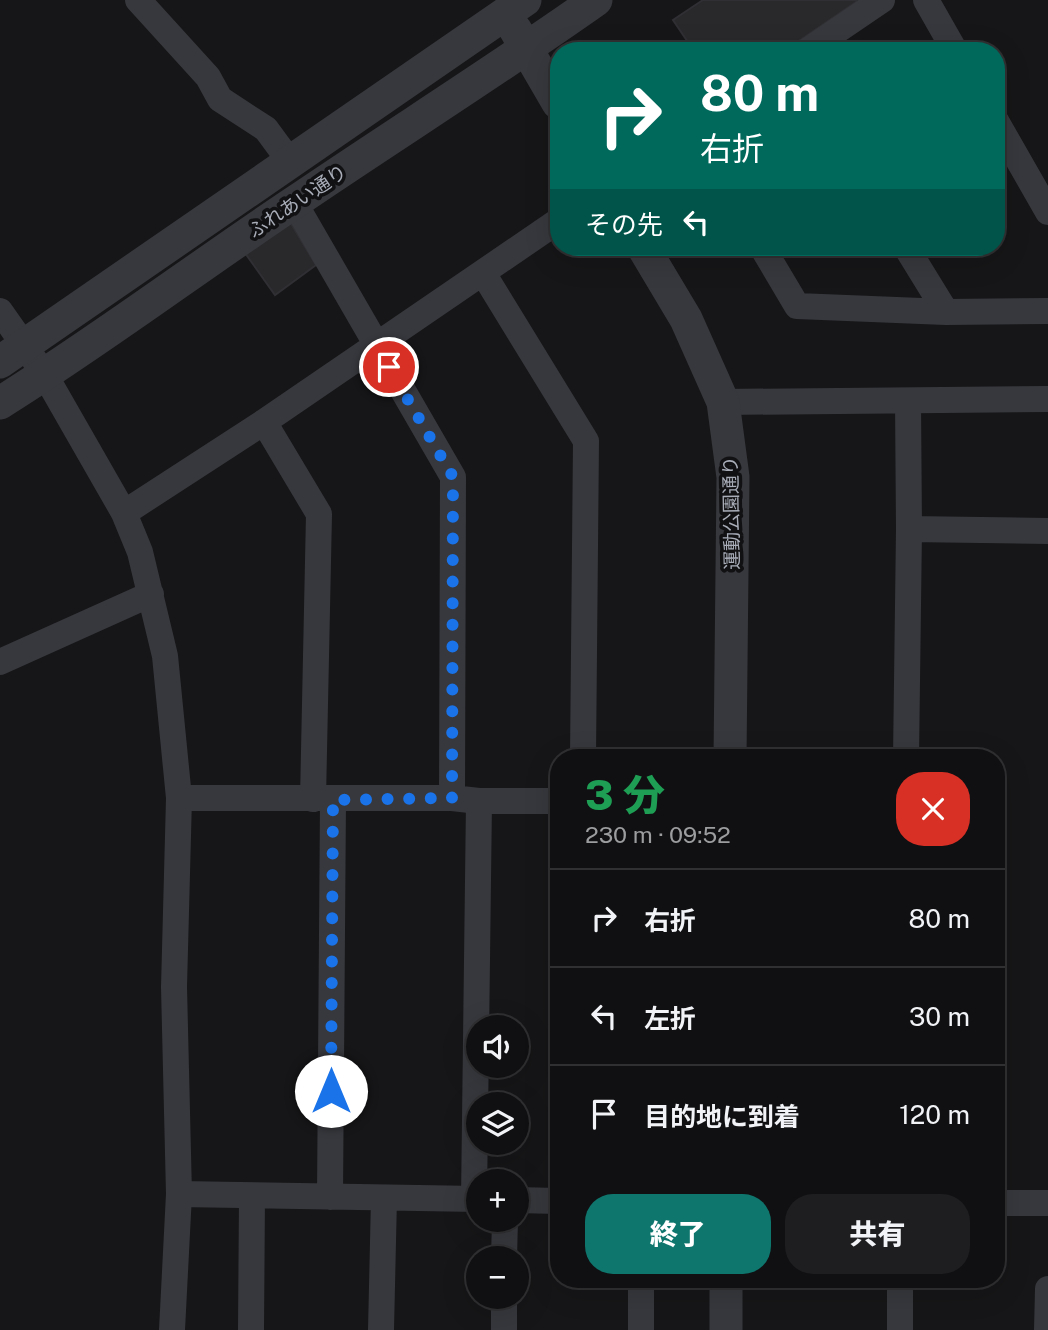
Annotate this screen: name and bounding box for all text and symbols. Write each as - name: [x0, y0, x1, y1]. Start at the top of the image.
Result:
- text: 80 m: [700, 64, 819, 122]
- icon: right: [585, 70, 676, 161]
- text: 右折: [700, 130, 764, 167]
- street label: ふれあい通り: [244, 160, 350, 242]
- icon: left: [677, 203, 715, 241]
- text: その先: [585, 209, 663, 240]
- pin: [359, 337, 419, 397]
- icon: arrive: [370, 348, 408, 386]
- street label: 運動公園通り: [719, 456, 743, 570]
- text: 3 分: [585, 770, 665, 819]
- button: close: [896, 772, 970, 846]
- text: 230 m · 09:52: [585, 821, 731, 848]
- icon: right: [585, 899, 623, 937]
- text: 80 m: [909, 903, 970, 934]
- text: 右折: [644, 905, 696, 936]
- icon: left: [585, 997, 623, 1035]
- text: 30 m: [909, 1001, 970, 1032]
- text: 左折: [644, 1003, 696, 1034]
- map controls: [466, 1015, 529, 1309]
- button: sound: [466, 1015, 529, 1078]
- position arrow: [294, 1054, 368, 1128]
- button: layers: [466, 1092, 529, 1155]
- icon: arrive: [585, 1095, 623, 1133]
- text: 120 m: [899, 1099, 970, 1130]
- text: 目的地に到着: [644, 1101, 800, 1132]
- button: +: [466, 1169, 529, 1232]
- button: 終了: [585, 1194, 771, 1274]
- button: 共有: [785, 1194, 970, 1274]
- button: −: [466, 1246, 529, 1309]

